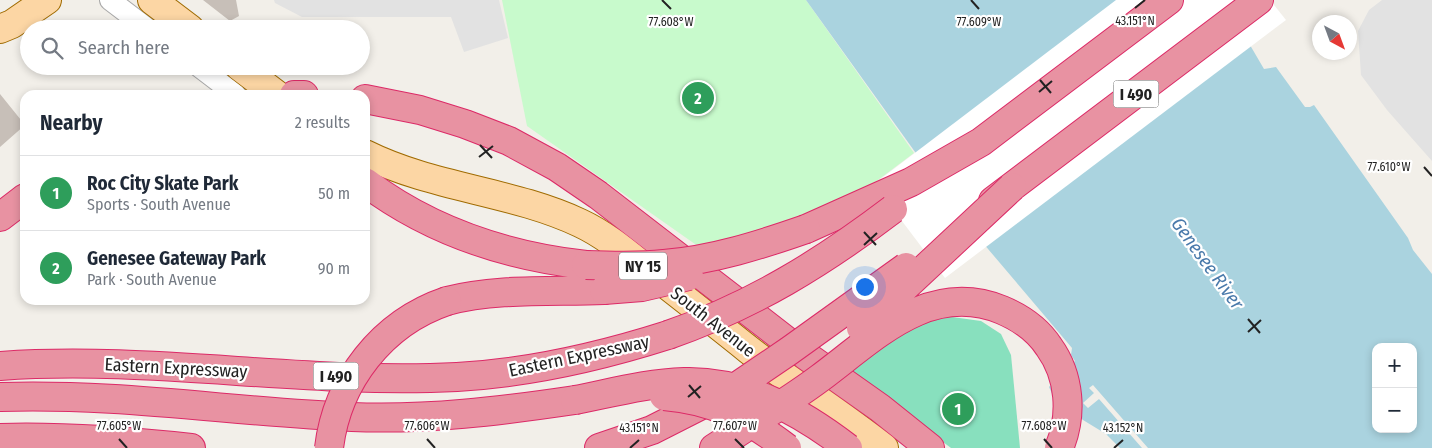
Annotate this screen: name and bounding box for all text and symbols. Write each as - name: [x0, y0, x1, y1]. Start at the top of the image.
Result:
- text: 43.151°N: [1115, 14, 1155, 28]
- text: 77.608°W: [648, 15, 694, 29]
- text: 77.609°W: [957, 15, 1001, 29]
- north arrow: [1312, 15, 1357, 60]
- search box: [20, 20, 370, 75]
- icon: search: [38, 34, 66, 62]
- text: Search here: [78, 36, 170, 59]
- pin: 2: [682, 79, 714, 117]
- road number: I 490: [1114, 80, 1158, 108]
- text: Nearby: [40, 110, 102, 136]
- text: 2 results: [295, 113, 350, 132]
- text: 77.610°W: [1367, 160, 1411, 174]
- text: Roc City Skate Park: [87, 172, 238, 195]
- text: 1: [53, 184, 59, 203]
- text: 50 m: [318, 184, 350, 203]
- text: Sports · South Avenue: [87, 195, 231, 214]
- water label: Genesee River: [1167, 213, 1250, 315]
- text: Genesee Gateway Park: [87, 247, 266, 270]
- road number: NY 15: [619, 252, 667, 280]
- text: 2: [52, 259, 60, 278]
- text: 90 m: [318, 259, 350, 278]
- text: Park · South Avenue: [87, 270, 217, 289]
- your location: [852, 274, 878, 300]
- street label: South Avenue: [666, 282, 760, 362]
- street label: Eastern Expressway: [507, 330, 651, 382]
- map controls: [1372, 343, 1417, 433]
- button: +: [1372, 343, 1417, 388]
- street label: Eastern Expressway: [104, 353, 248, 383]
- road number: I 490: [314, 362, 358, 390]
- button: −: [1372, 388, 1417, 433]
- pin: 1: [942, 390, 974, 428]
- text: 77.605°W: [97, 419, 141, 433]
- text: 77.606°W: [405, 419, 449, 433]
- text: 77.607°W: [713, 419, 757, 433]
- text: 77.608°W: [1021, 419, 1067, 433]
- text: 43.151°N: [619, 421, 659, 435]
- text: 43.152°N: [1103, 421, 1143, 435]

